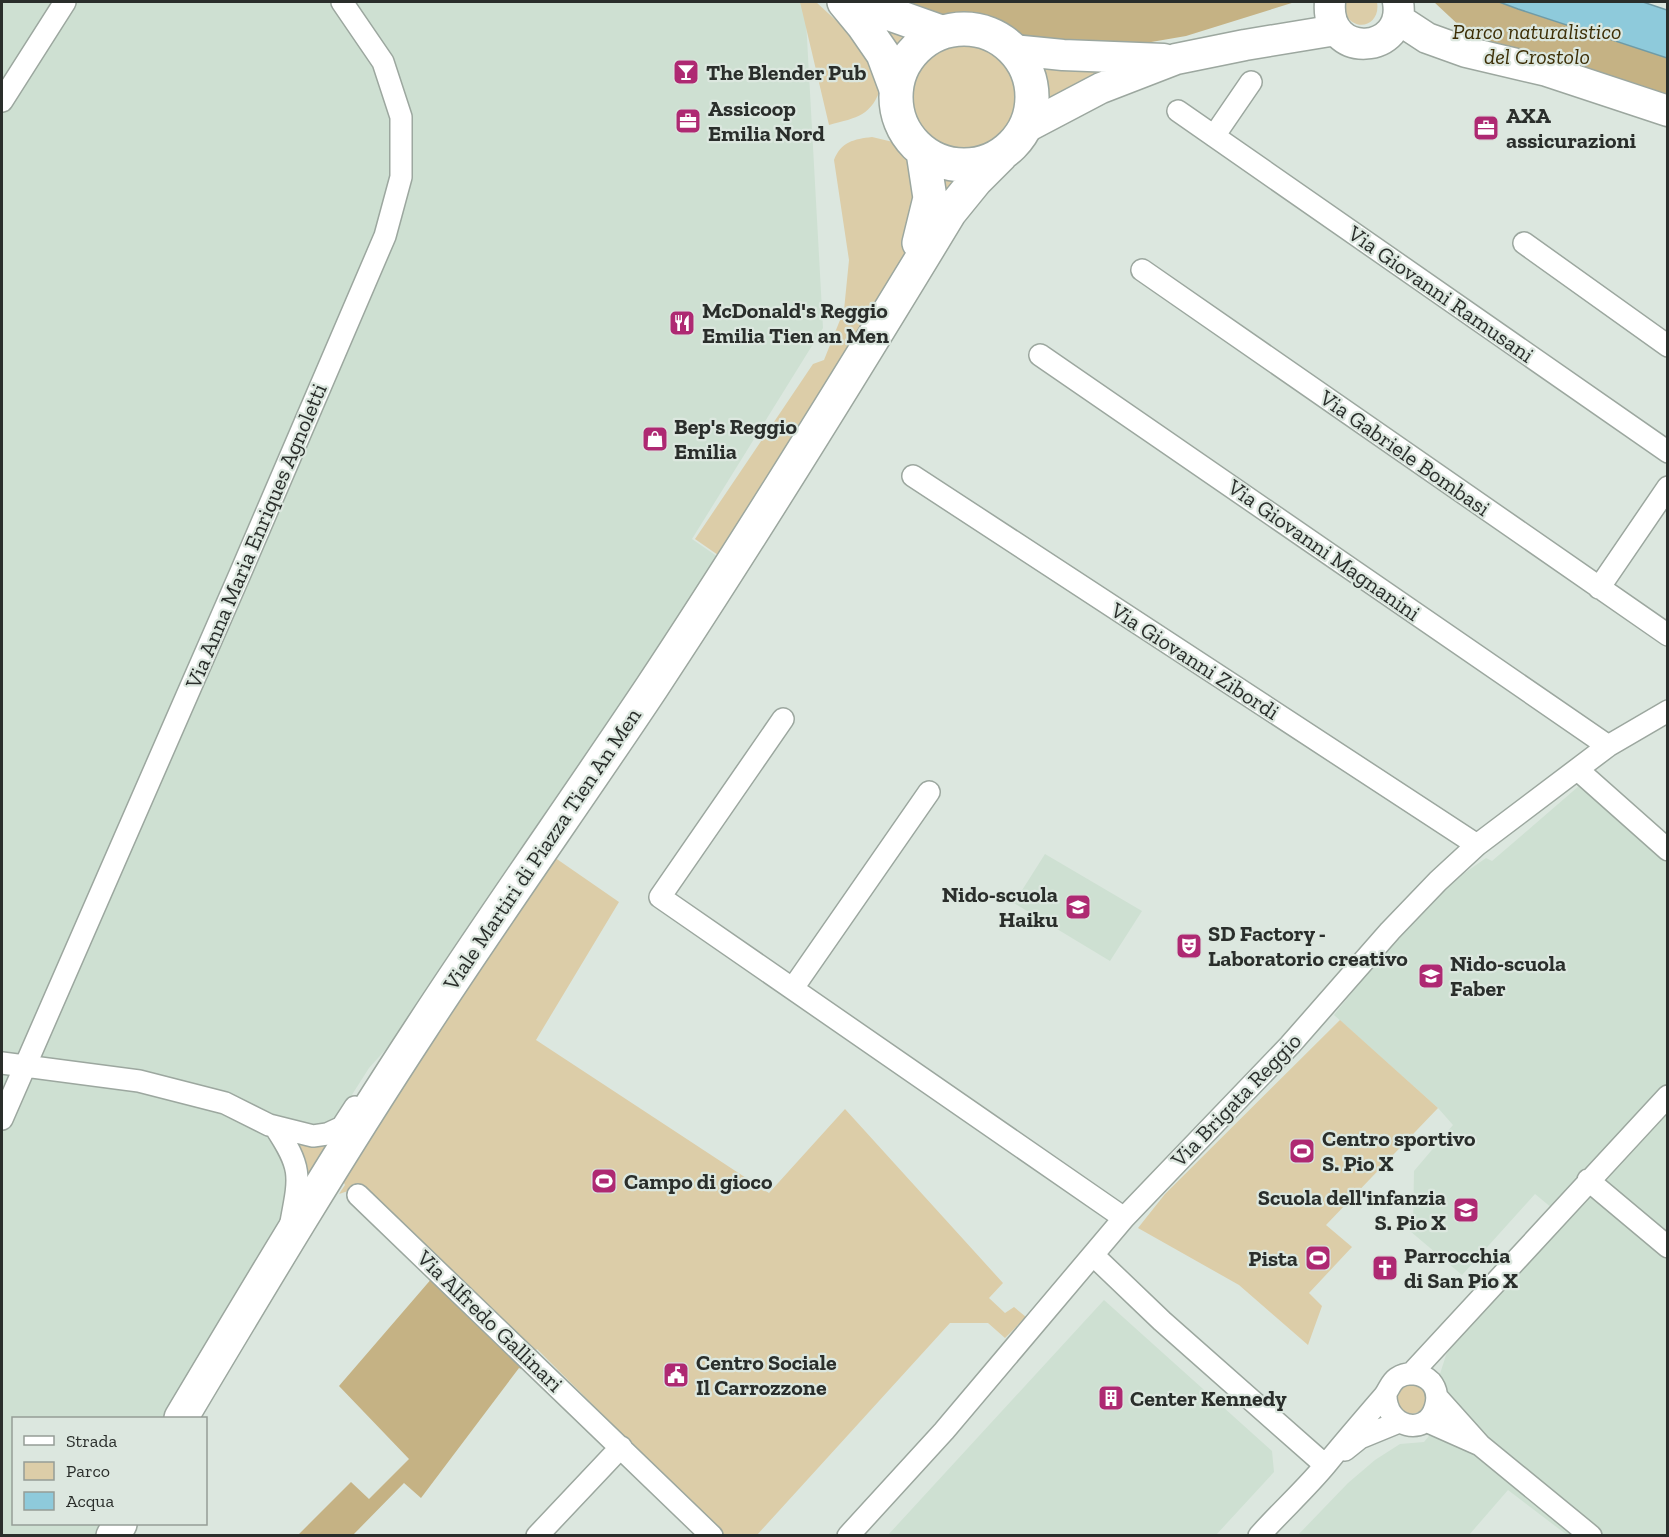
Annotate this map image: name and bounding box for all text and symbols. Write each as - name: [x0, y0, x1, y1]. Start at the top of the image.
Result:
- park label: Parco naturalistico del Crostolo: [1452, 18, 1622, 70]
- bar icon: The Blender Pub: [671, 57, 701, 87]
- place label: The Blender Pub: [706, 59, 866, 86]
- place label: Assicoop Emilia Nord: [708, 95, 825, 147]
- place label: AXA assicurazioni: [1506, 102, 1637, 154]
- office icon: Assicoop Emilia Nord: [673, 106, 703, 136]
- office icon: AXA assicurazioni: [1471, 113, 1501, 143]
- street label: Via Giovanni Ramusani: [1342, 219, 1539, 368]
- place label: McDonald's Reggio Emilia Tien an Men: [702, 297, 889, 349]
- restaurant icon: McDonald's Reggio Emilia Tien an Men: [667, 308, 697, 338]
- street label: Via Anna Maria Enriques Agnoletti: [179, 379, 333, 694]
- street label: Via Gabriele Bombasi: [1314, 383, 1495, 522]
- place label: Bep's Reggio Emilia: [674, 413, 798, 465]
- shop icon: Bep's Reggio Emilia: [640, 424, 670, 454]
- street label: Via Giovanni Magnanini: [1222, 473, 1425, 627]
- street label: Via Giovanni Zibordi: [1105, 596, 1284, 726]
- street label: Viale Martiri di Piazza Tien An Men: [437, 702, 647, 996]
- place label: Nido-scuola Haiku: [942, 881, 1058, 933]
- school or university icon: Nido-scuola Haiku: [1063, 892, 1093, 922]
- place label: SD Factory - Laboratorio creativo: [1208, 920, 1408, 972]
- theatre icon: SD Factory - Laboratorio creativo: [1174, 931, 1204, 961]
- place label: Nido-scuola Faber: [1450, 950, 1566, 1002]
- school or university icon: Nido-scuola Faber: [1416, 961, 1446, 991]
- street label: Via Brigata Reggio: [1164, 1027, 1307, 1173]
- place label: Centro sportivo S. Pio X: [1322, 1125, 1476, 1177]
- sports icon: Centro sportivo S. Pio X: [1287, 1136, 1317, 1166]
- sports icon: Campo di gioco: [589, 1166, 619, 1196]
- place label: Campo di gioco: [624, 1168, 773, 1195]
- place label: Scuola dell'infanzia S. Pio X: [1258, 1184, 1446, 1236]
- school or university icon: Scuola dell'infanzia S. Pio X: [1451, 1195, 1481, 1225]
- place label: Parrocchia di San Pio X: [1404, 1242, 1518, 1294]
- sports icon: Pista: [1303, 1243, 1333, 1273]
- street label: Via Alfredo Gallinari: [411, 1244, 569, 1398]
- place label: Pista: [1248, 1245, 1298, 1272]
- church icon: Parrocchia di San Pio X: [1370, 1253, 1400, 1283]
- place label: Centro Sociale Il Carrozzone: [696, 1349, 837, 1401]
- public building icon: Centro Sociale Il Carrozzone: [661, 1360, 691, 1390]
- building icon: Center Kennedy: [1096, 1383, 1126, 1413]
- place label: Center Kennedy: [1130, 1385, 1287, 1412]
- legend: [12, 1417, 207, 1525]
- text: Strada: [66, 1430, 117, 1452]
- text: Parco: [66, 1460, 110, 1482]
- text: Acqua: [66, 1490, 114, 1512]

